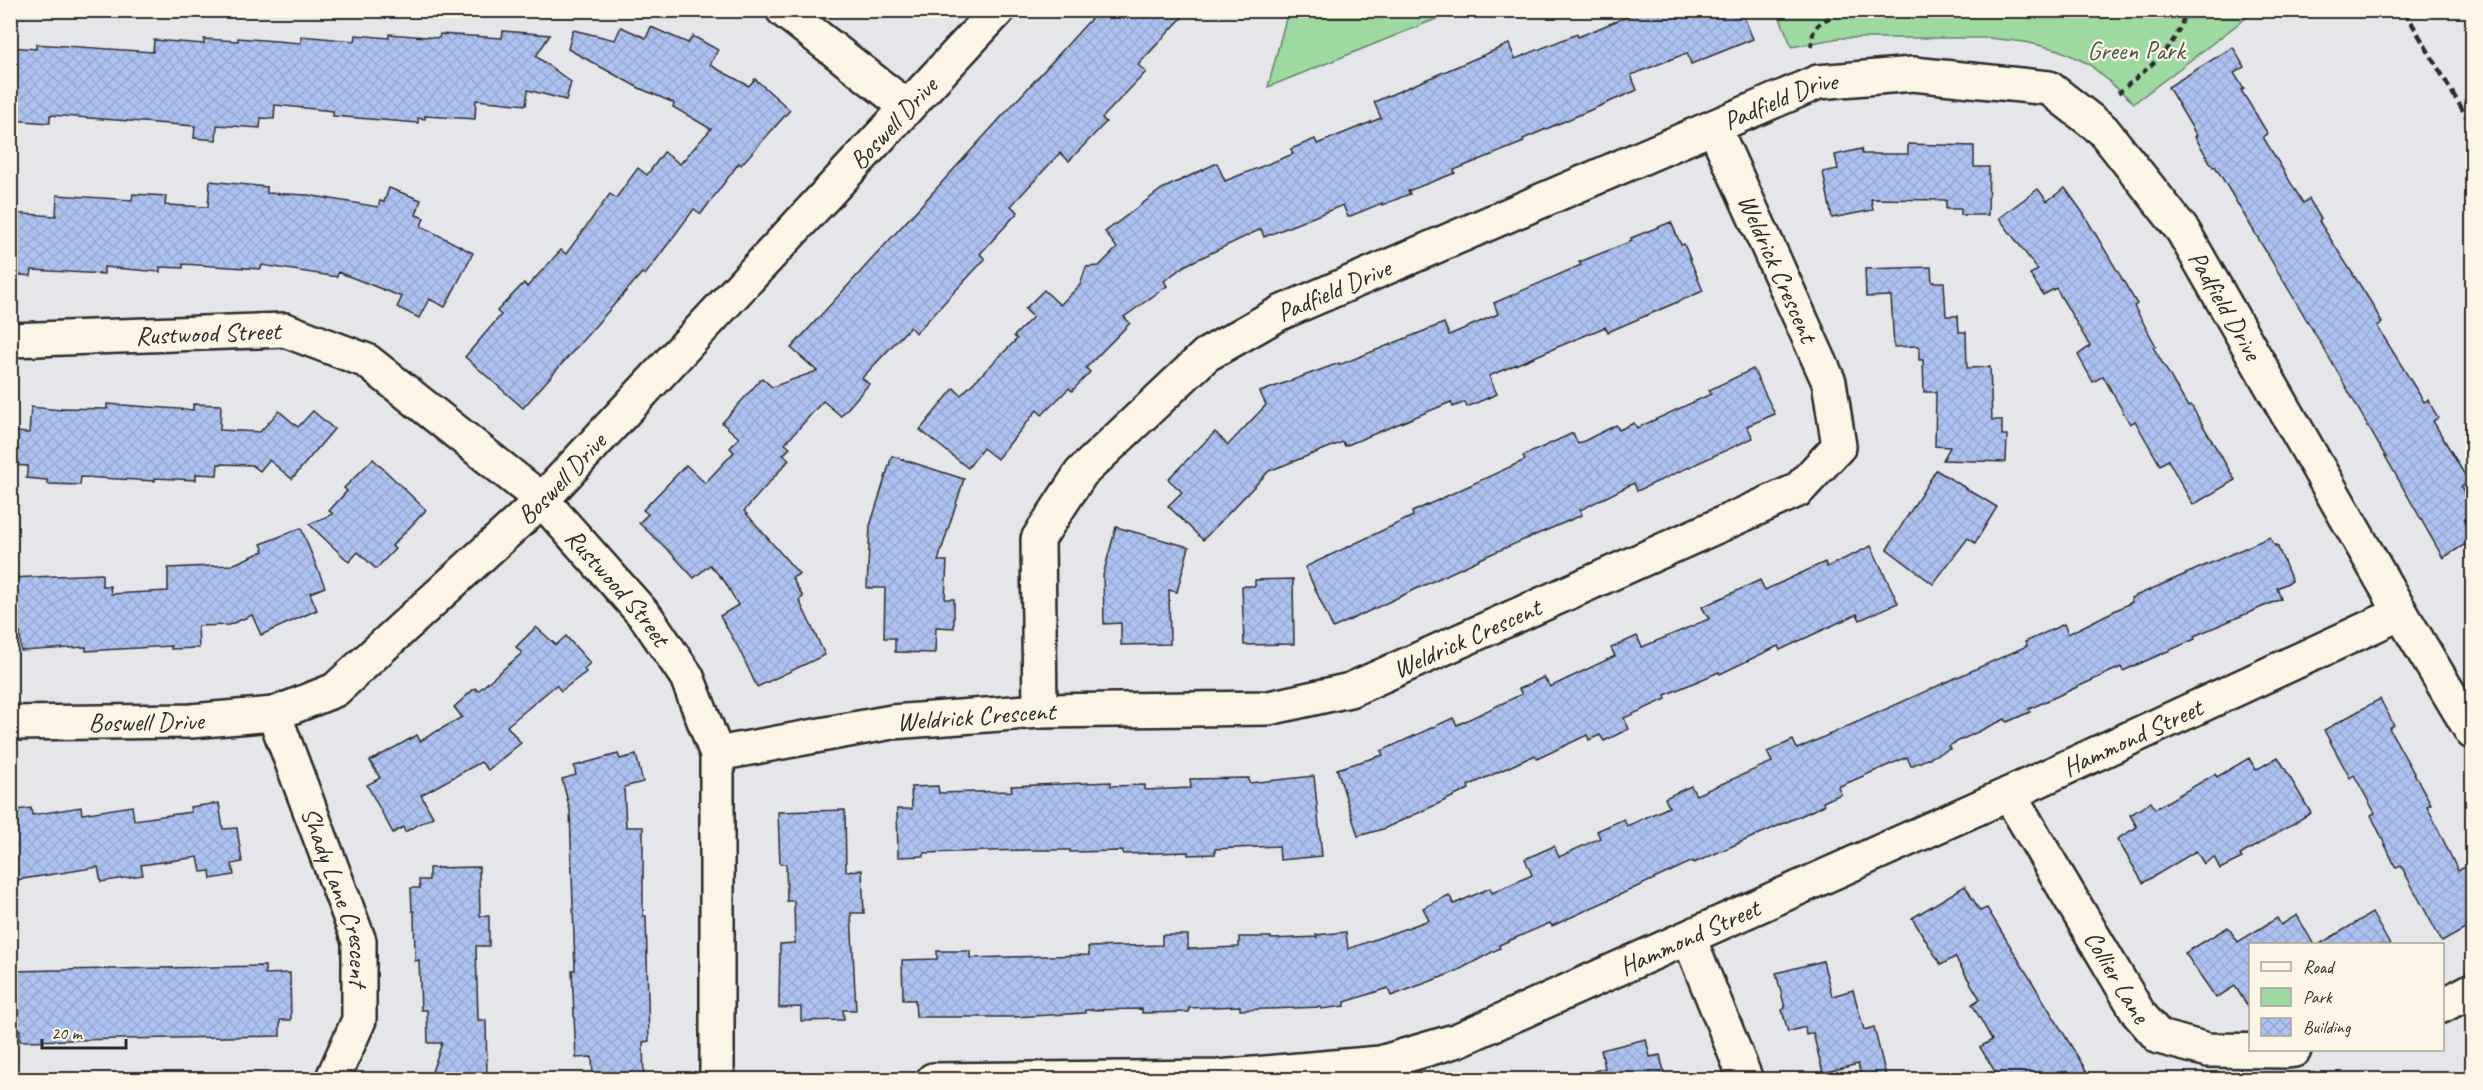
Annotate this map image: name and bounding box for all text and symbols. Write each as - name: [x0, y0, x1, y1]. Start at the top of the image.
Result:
- park label: Green Park: [2087, 34, 2187, 67]
- street label: Padfield Drive: [1718, 64, 1841, 138]
- street label: Boswell Drive: [842, 68, 946, 177]
- street label: Weldrick Crescent: [1730, 189, 1826, 349]
- street label: Padfield Drive: [2181, 245, 2270, 368]
- street label: Padfield Drive: [1272, 251, 1398, 329]
- street label: Rustwood Street: [135, 314, 283, 352]
- street label: Boswell Drive: [510, 424, 615, 532]
- street label: Rustwood Street: [558, 522, 678, 654]
- street label: Weldrick Crescent: [1388, 590, 1548, 686]
- street label: Hammond Street: [2057, 690, 2210, 784]
- street label: Weldrick Crescent: [896, 695, 1058, 739]
- street label: Boswell Drive: [88, 704, 207, 739]
- street label: Shady Lane Crescent: [293, 802, 375, 990]
- street label: Hammond Street: [1614, 891, 1767, 983]
- street label: Collier Lane: [2076, 925, 2157, 1032]
- legend: [2249, 943, 2444, 1051]
- text: Road: [2303, 956, 2336, 978]
- text: Park: [2303, 986, 2333, 1008]
- scale bar: [42, 1012, 126, 1050]
- text: Building: [2303, 1016, 2352, 1038]
- text: 20 m: [51, 1022, 84, 1044]

